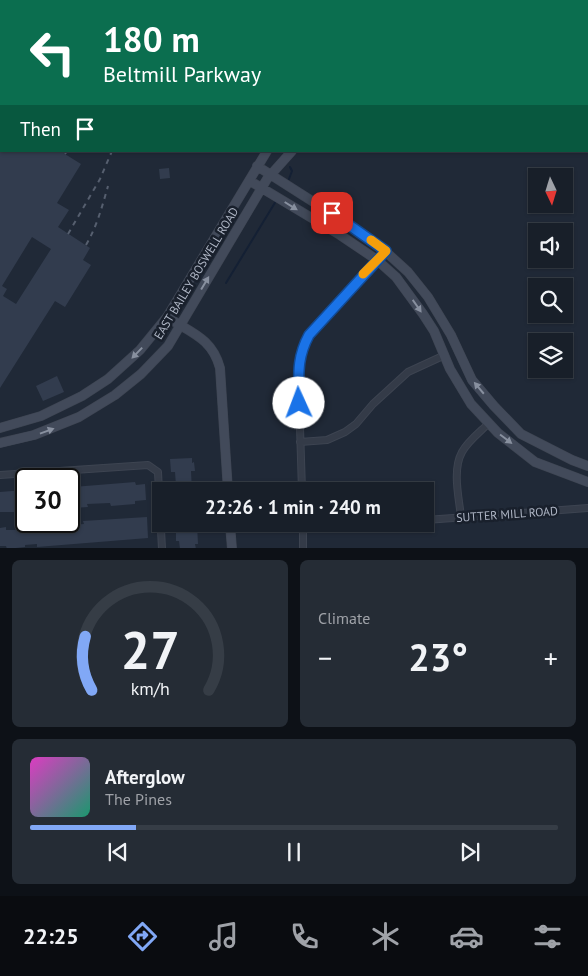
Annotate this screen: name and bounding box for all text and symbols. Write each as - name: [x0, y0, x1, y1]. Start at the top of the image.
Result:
- text: 180 m: [103, 16, 200, 62]
- icon: left: [20, 20, 85, 85]
- text: Beltmill Parkway: [103, 60, 261, 88]
- icon: arrive: [71, 115, 99, 143]
- text: Then: [20, 117, 61, 141]
- north arrow: [528, 168, 572, 212]
- map controls: [528, 168, 573, 378]
- pin: [311, 192, 353, 234]
- icon: arrive: [318, 199, 346, 227]
- one-way arrow: [284, 202, 298, 211]
- street label: EAST BAILEY BOSWELL ROAD: [151, 204, 241, 342]
- button: sound: [528, 223, 573, 268]
- one-way arrow: [201, 277, 210, 290]
- button: search: [528, 278, 573, 323]
- one-way arrow: [412, 299, 422, 312]
- button: layers: [528, 333, 573, 378]
- one-way arrow: [131, 347, 143, 359]
- position arrow: [272, 376, 324, 428]
- one-way arrow: [473, 382, 484, 395]
- one-way arrow: [40, 427, 55, 435]
- one-way arrow: [499, 434, 512, 445]
- speed limit sign: 30: [15, 468, 80, 533]
- text: 22:26 · 1 min · 240 m: [205, 495, 381, 519]
- street label: SUTTER MILL ROAD: [456, 503, 559, 525]
- text: Climate: [318, 608, 370, 628]
- text: 27: [121, 616, 179, 683]
- text: 23°: [408, 632, 468, 681]
- text: −: [318, 639, 332, 676]
- text: +: [544, 639, 558, 676]
- text: km/h: [130, 677, 170, 700]
- text: Afterglow: [105, 765, 185, 789]
- text: The Pines: [105, 789, 172, 809]
- icon: previous: [104, 838, 132, 866]
- icon: pause: [280, 838, 308, 866]
- icon: next: [456, 838, 484, 866]
- icon: directions: [125, 919, 160, 954]
- icon: music: [206, 919, 241, 954]
- icon: phone: [287, 919, 322, 954]
- icon: climate: [368, 919, 403, 954]
- icon: car: [449, 919, 484, 954]
- icon: filters: [530, 919, 565, 954]
- text: 22:25: [23, 922, 79, 950]

